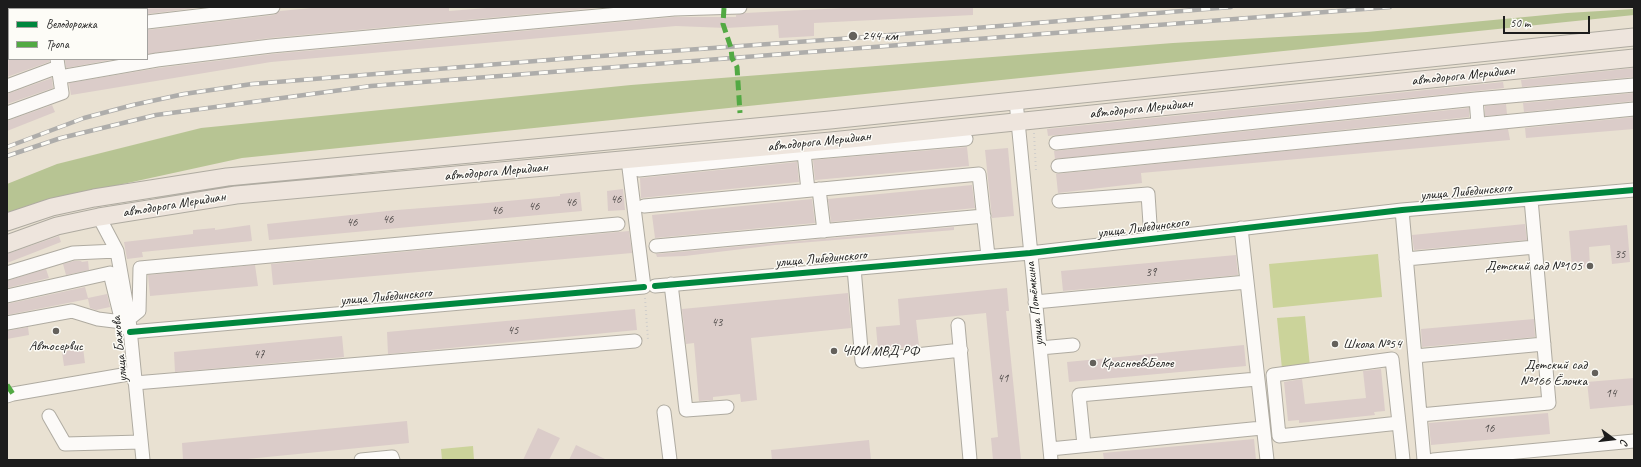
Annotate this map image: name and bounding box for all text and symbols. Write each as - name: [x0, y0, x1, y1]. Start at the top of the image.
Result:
- legend: [8, 8, 148, 60]
- scale bar: [1505, 8, 1592, 34]
- text: 50 m: [1510, 15, 1530, 31]
- text: Велодорожка: [46, 16, 97, 32]
- place label: 244 км: [862, 28, 898, 44]
- marker: 244 км: [847, 30, 859, 42]
- text: Тропа: [46, 36, 69, 52]
- street label: автодорога Меридиан: [1410, 62, 1516, 90]
- street label: автодорога Меридиан: [1088, 95, 1194, 123]
- street label: автодорога Меридиан: [766, 128, 872, 156]
- street label: автодорога Меридиан: [444, 159, 548, 185]
- street label: улица Либединского: [1420, 180, 1512, 204]
- street label: автодорога Меридиан: [121, 189, 227, 221]
- house number: 46: [611, 193, 621, 207]
- house number: 46: [566, 196, 576, 210]
- house number: 46: [529, 200, 539, 214]
- house number: 46: [492, 204, 502, 218]
- house number: 46: [383, 213, 393, 227]
- street label: улица Либединского: [1096, 214, 1190, 242]
- house number: 46: [347, 216, 357, 230]
- street label: улица Либединского: [775, 247, 867, 271]
- house number: 35: [1615, 248, 1625, 262]
- place label: Детский сад №105: [1485, 258, 1582, 274]
- street label: улица Потёмкина: [1022, 261, 1048, 347]
- marker: Детский сад №105: [1585, 261, 1595, 271]
- house number: 39: [1146, 266, 1156, 280]
- street label: улица Либединского: [340, 285, 432, 309]
- street label: улица Бажова: [108, 315, 132, 383]
- house number: 43: [712, 316, 722, 330]
- house number: 45: [508, 324, 518, 338]
- marker: Автосервис: [51, 326, 61, 336]
- place label: Школа №54: [1343, 336, 1401, 352]
- place label: Автосервис: [29, 338, 83, 354]
- marker: Школа №54: [1330, 339, 1340, 349]
- place label: ЧЮИ МВД РФ: [842, 343, 919, 359]
- marker: ЧЮИ МВД РФ: [829, 346, 839, 356]
- house number: 47: [254, 348, 264, 362]
- place label: Красное&Белое: [1101, 355, 1173, 371]
- place label: Детский сад №166 Ёлочка: [1520, 357, 1587, 390]
- marker: Красное&Белое: [1088, 358, 1098, 368]
- marker: Детский сад №166 Ёлочка: [1590, 368, 1600, 378]
- house number: 41: [998, 372, 1008, 386]
- house number: 14: [1606, 387, 1616, 401]
- north arrow: [1593, 419, 1633, 459]
- house number: 16: [1484, 422, 1494, 436]
- text: С: [1617, 438, 1632, 447]

